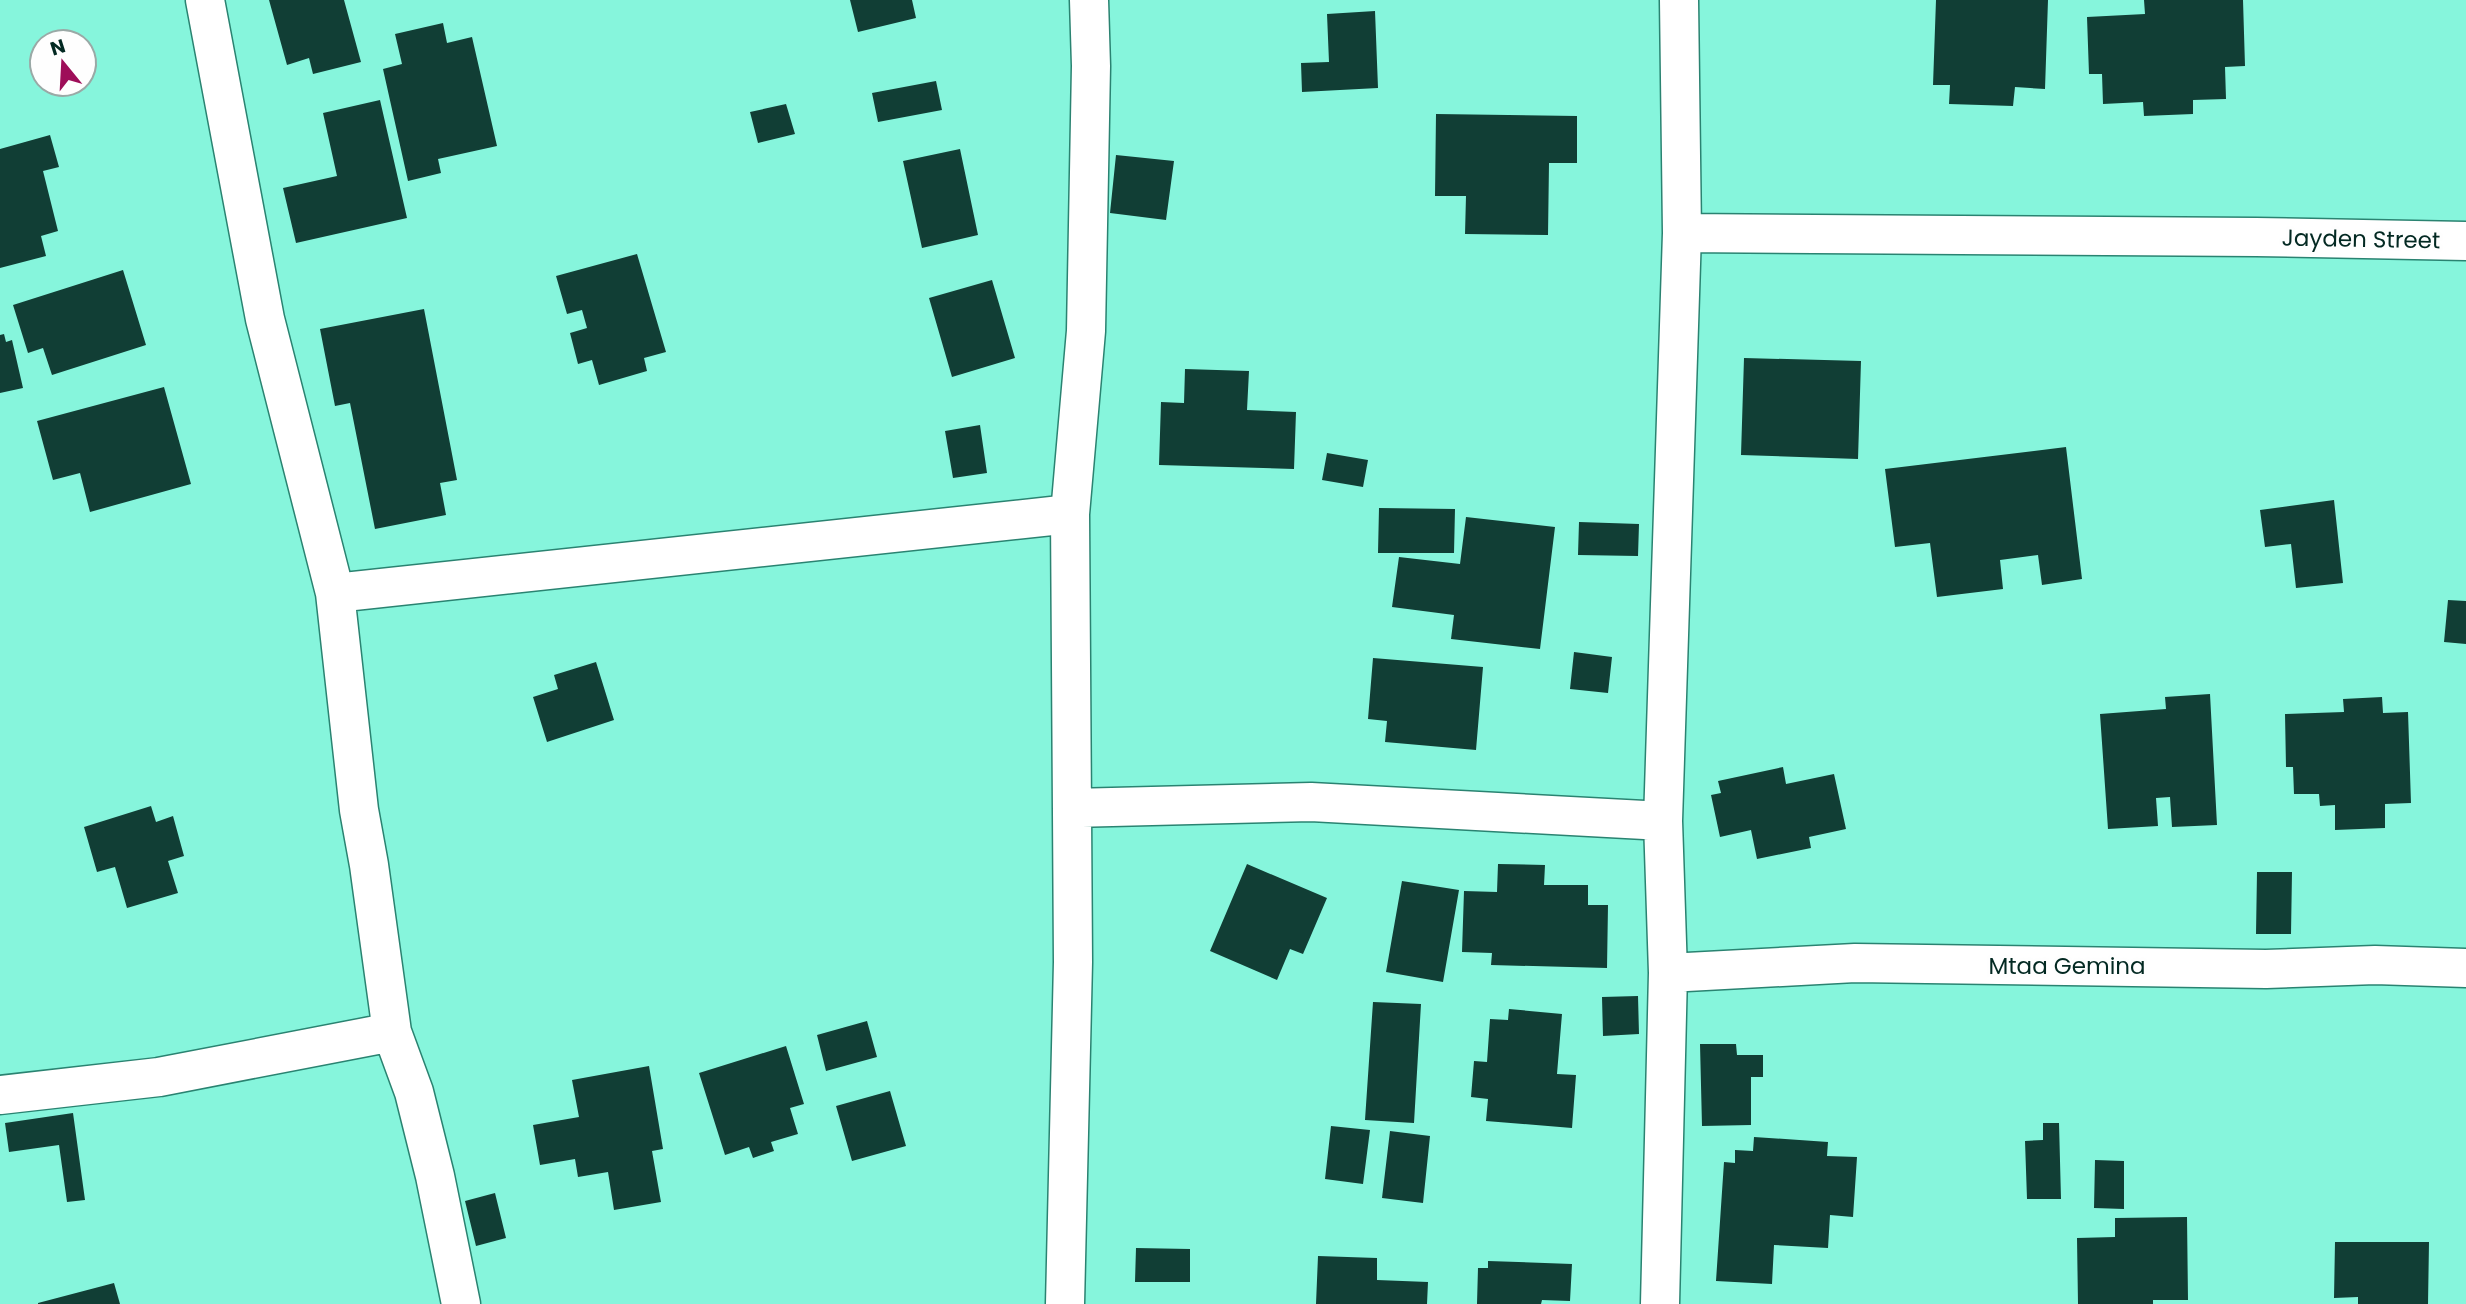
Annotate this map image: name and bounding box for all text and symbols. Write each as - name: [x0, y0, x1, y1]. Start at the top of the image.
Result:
- north arrow: [28, 28, 98, 98]
- text: N: [47, 32, 69, 62]
- street label: Jayden Street: [2281, 222, 2441, 256]
- street label: Mtaa Gemina: [1988, 950, 2146, 982]

